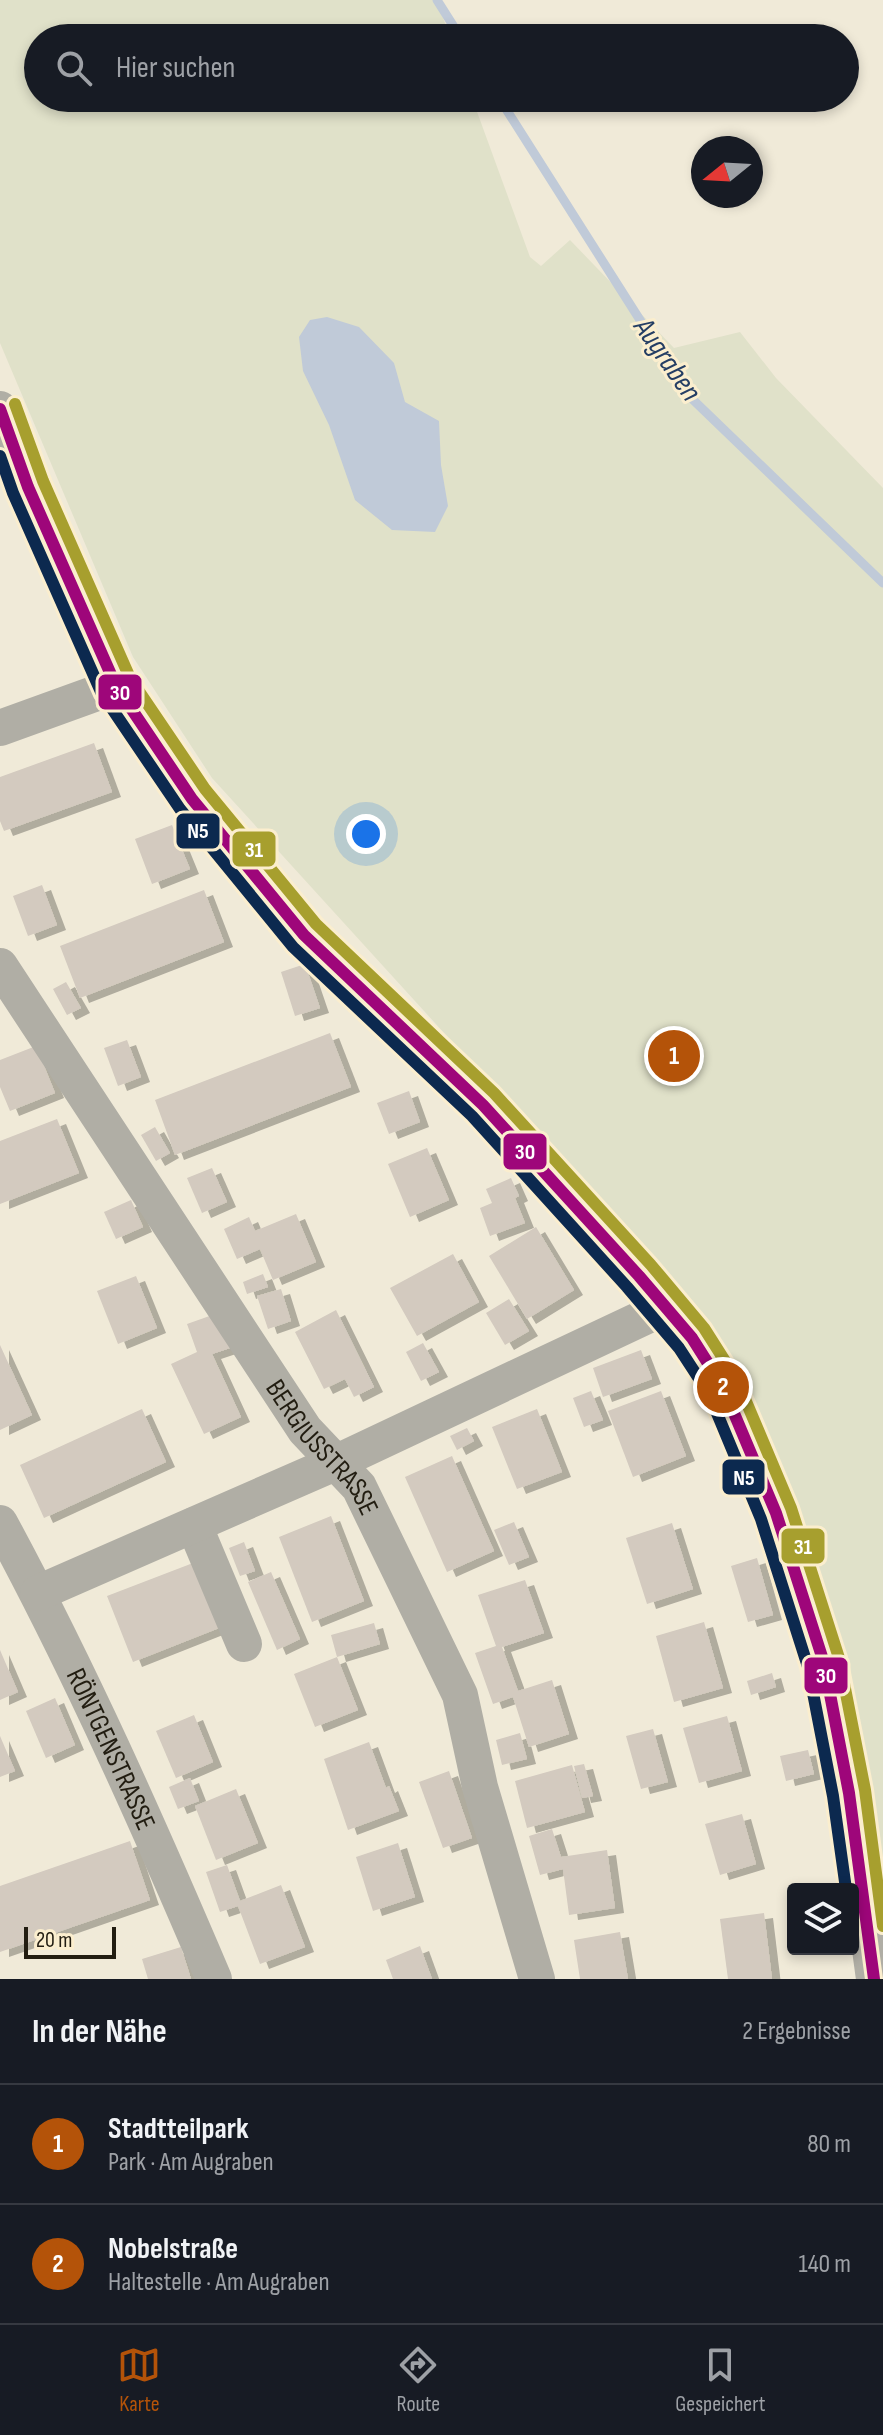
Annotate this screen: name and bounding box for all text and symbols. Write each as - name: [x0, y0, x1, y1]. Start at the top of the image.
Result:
- search box: [24, 24, 859, 112]
- icon: search: [52, 46, 96, 90]
- text: Hier suchen: [116, 50, 235, 86]
- north arrow: [691, 136, 763, 208]
- water label: Augraben: [625, 310, 709, 408]
- line badge: 30: [97, 673, 143, 711]
- text: 30: [110, 680, 130, 707]
- line badge: N5: [175, 812, 221, 850]
- your location: [346, 814, 386, 854]
- text: N5: [187, 818, 209, 845]
- line badge: 31: [231, 830, 277, 868]
- text: 31: [245, 837, 264, 864]
- pin: 1: [648, 1026, 700, 1086]
- line badge: 30: [502, 1132, 548, 1171]
- text: 30: [515, 1139, 535, 1166]
- pin: 2: [697, 1357, 749, 1417]
- street label: BERGIUSSTRASSE: [258, 1374, 385, 1521]
- line badge: N5: [721, 1458, 766, 1496]
- text: N5: [733, 1465, 755, 1492]
- line badge: 31: [780, 1527, 826, 1565]
- text: 31: [794, 1534, 813, 1561]
- line badge: 30: [803, 1656, 849, 1695]
- street label: RÖNTGENSTRASSE: [59, 1663, 162, 1835]
- text: 30: [816, 1663, 836, 1690]
- map controls: [787, 1883, 859, 1955]
- button: layers: [787, 1883, 859, 1955]
- scale bar: [24, 1923, 116, 1959]
- text: 20 m: [36, 1927, 73, 1954]
- text: In der Nähe: [32, 2011, 167, 2052]
- text: 2 Ergebnisse: [742, 2016, 851, 2047]
- text: Stadtteilpark: [108, 2111, 249, 2147]
- text: 1: [53, 2129, 63, 2160]
- text: 80 m: [807, 2129, 851, 2160]
- text: Park · Am Augraben: [108, 2147, 274, 2178]
- text: Nobelstraße: [108, 2231, 238, 2267]
- text: 2: [52, 2249, 64, 2280]
- text: 140 m: [799, 2249, 851, 2280]
- text: Haltestelle · Am Augraben: [108, 2267, 330, 2298]
- tab: Karte: [117, 2343, 161, 2418]
- tab: Route: [396, 2343, 440, 2418]
- tab: Gespeichert: [675, 2343, 766, 2418]

